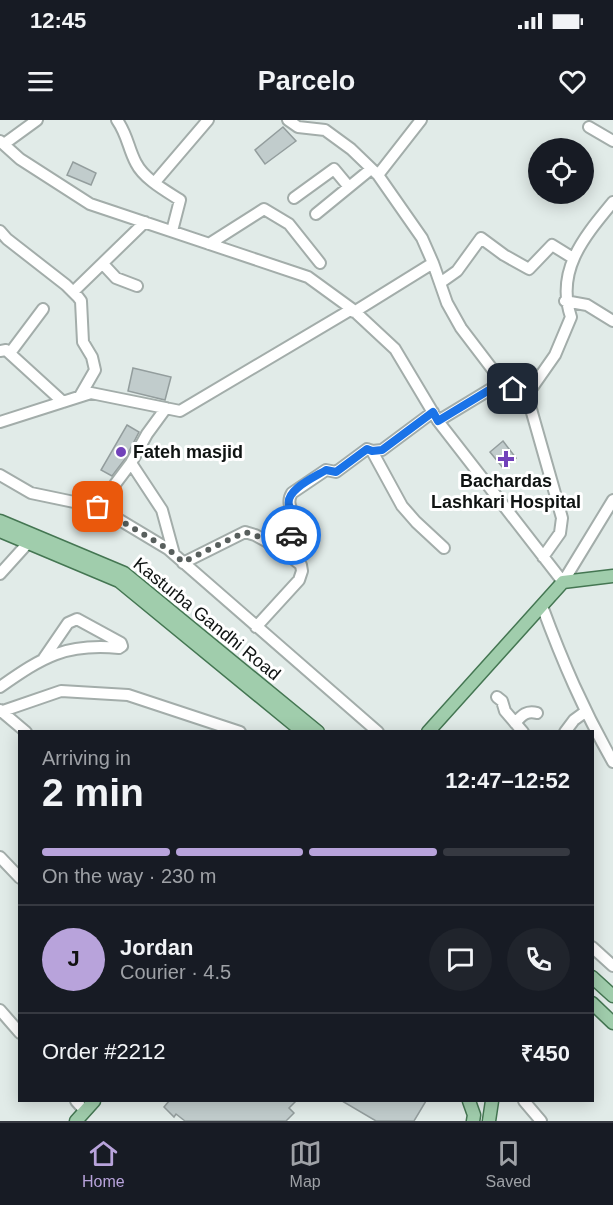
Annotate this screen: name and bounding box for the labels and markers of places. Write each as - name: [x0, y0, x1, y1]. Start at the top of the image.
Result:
- pin: [487, 363, 538, 414]
- place label: Fateh masjid: [133, 442, 243, 462]
- marker: Fateh masjid: [114, 445, 128, 459]
- marker: Bachardas Lashkari Hospital: [497, 450, 515, 468]
- place label: Bachardas Lashkari Hospital: [431, 471, 581, 512]
- pin: [72, 481, 123, 532]

